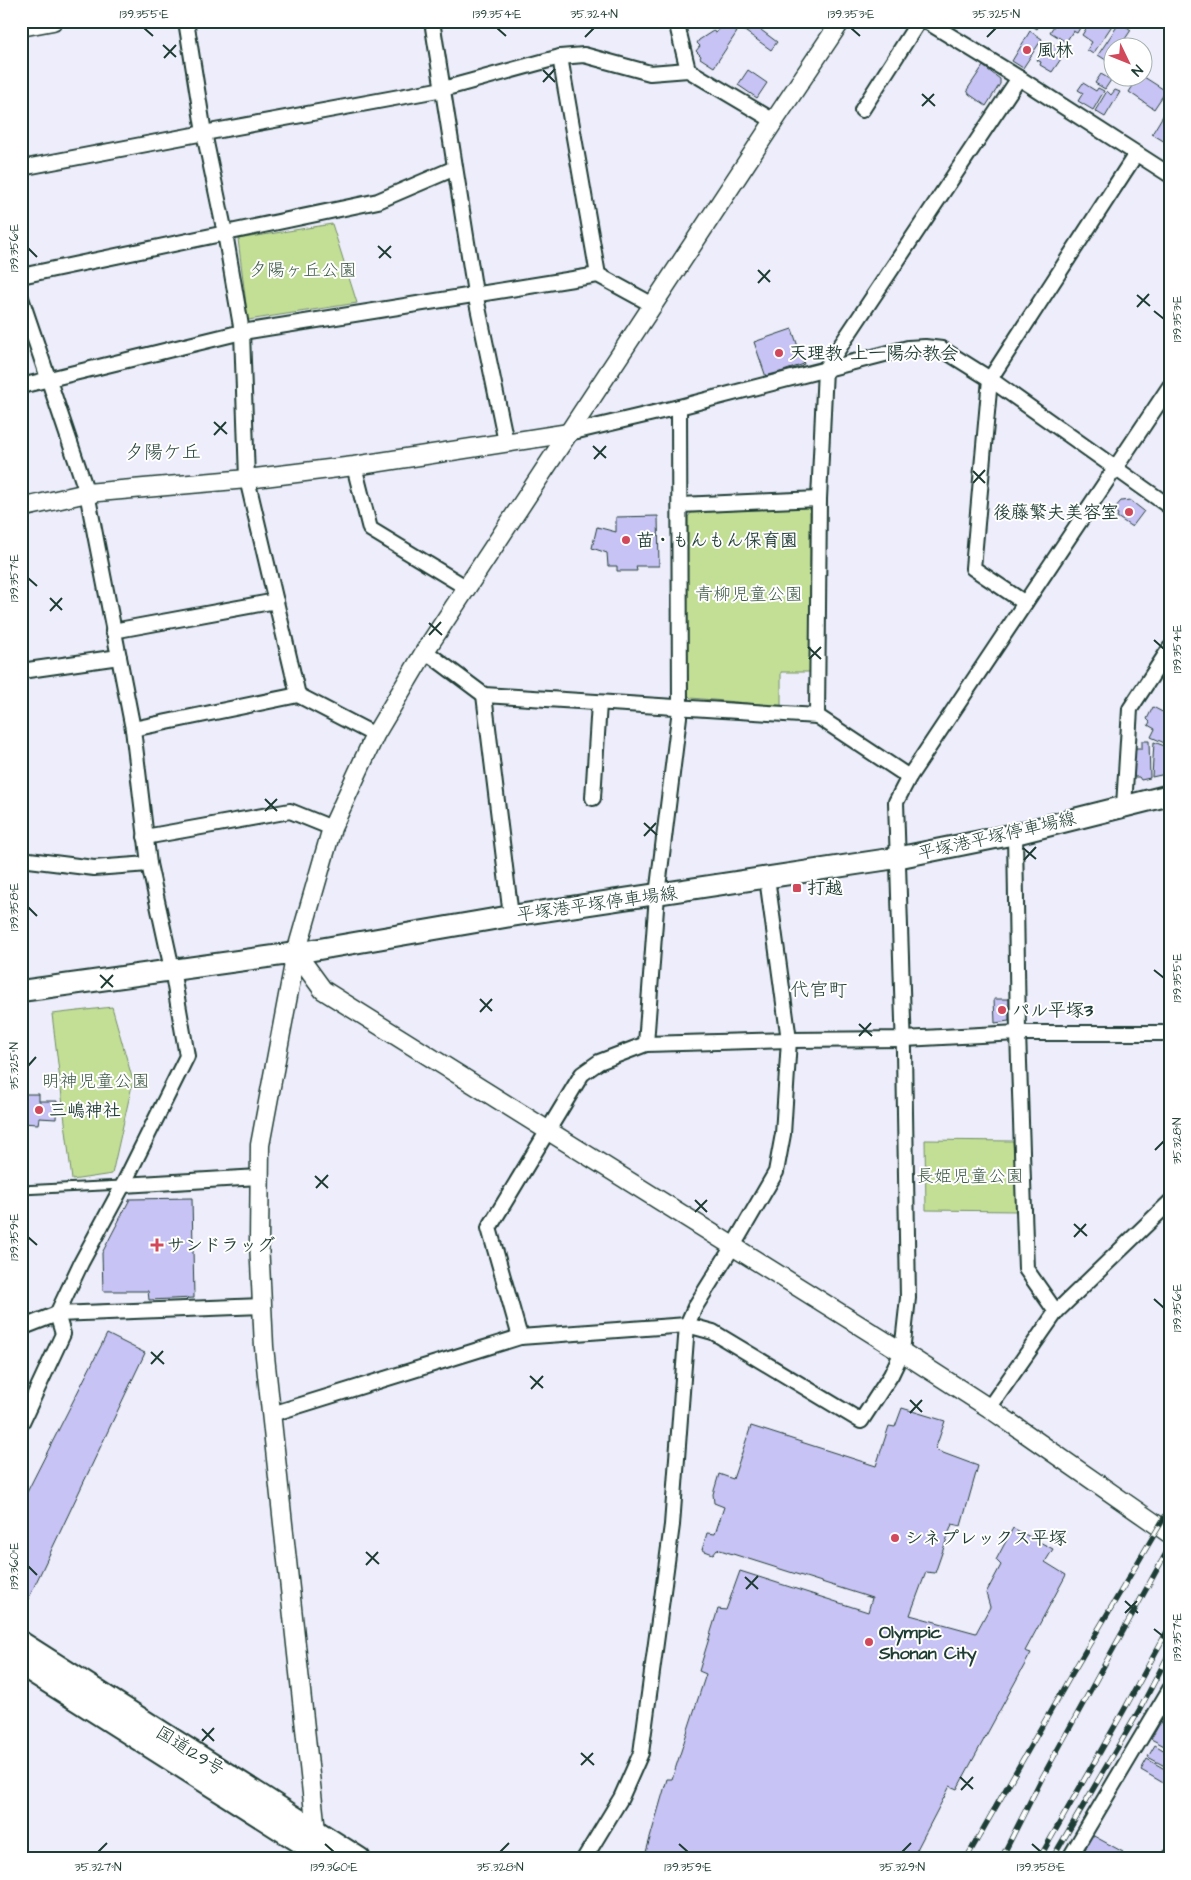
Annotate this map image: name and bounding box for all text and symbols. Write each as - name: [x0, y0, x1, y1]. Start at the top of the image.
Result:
- text: 139.355°E: [120, 6, 169, 23]
- text: 139.354°E: [473, 6, 521, 23]
- text: 35.324°N: [570, 6, 618, 23]
- text: 139.353°E: [828, 6, 874, 23]
- text: 35.325°N: [972, 6, 1020, 23]
- place label: 風林: [1037, 38, 1073, 63]
- north arrow: [1104, 38, 1154, 88]
- marker: 風林: [1021, 44, 1033, 56]
- text: N: [1126, 60, 1147, 80]
- text: 139.356°E: [6, 224, 23, 272]
- park label: 夕陽ヶ丘公園: [249, 258, 357, 283]
- text: 139.353°E: [1169, 296, 1186, 342]
- place label: 天理教 上一陽分教会: [789, 341, 958, 366]
- marker: 天理教 上一陽分教会: [773, 347, 785, 359]
- district label: 夕陽ケ丘: [125, 439, 201, 466]
- place label: 後藤繁夫美容室: [993, 500, 1119, 525]
- marker: 後藤繁夫美容室: [1123, 506, 1135, 518]
- place label: 苗・もんもん保育園: [636, 528, 798, 553]
- marker: 苗・もんもん保育園: [620, 534, 632, 546]
- text: 139.357°E: [6, 554, 23, 602]
- park label: 青柳児童公園: [695, 582, 803, 607]
- text: 139.354°E: [1169, 625, 1186, 673]
- street label: 平塚港平塚停車場線: [915, 806, 1079, 866]
- place label: 打越: [807, 876, 843, 901]
- street label: 平塚港平塚停車場線: [515, 880, 679, 928]
- marker: 打越: [791, 882, 803, 894]
- text: 139.358°E: [6, 883, 23, 931]
- text: 139.355°E: [1169, 954, 1186, 1003]
- district label: 代官町: [790, 977, 848, 1004]
- place label: パル平塚3: [1012, 998, 1094, 1023]
- marker: パル平塚3: [996, 1004, 1008, 1016]
- text: 35.325°N: [6, 1042, 23, 1090]
- park label: 明神児童公園: [42, 1069, 150, 1094]
- place label: 三嶋神社: [49, 1098, 121, 1123]
- marker: 三嶋神社: [33, 1104, 45, 1116]
- text: 35.328°N: [1169, 1117, 1186, 1165]
- park label: 長姫児童公園: [916, 1164, 1024, 1189]
- text: 139.359°E: [6, 1213, 23, 1261]
- place label: サンドラッグ: [167, 1233, 275, 1258]
- marker: サンドラッグ: [151, 1239, 163, 1251]
- text: 139.356°E: [1169, 1284, 1186, 1332]
- place label: シネプレックス平塚: [905, 1526, 1067, 1551]
- marker: シネプレックス平塚: [889, 1532, 901, 1544]
- text: 139.360°E: [6, 1542, 23, 1590]
- text: 139.357°E: [1169, 1613, 1186, 1661]
- place label: Olympic Shonan City: [878, 1620, 977, 1667]
- marker: Olympic Shonan City: [863, 1636, 875, 1648]
- street label: 国道129号: [151, 1720, 229, 1782]
- text: 35.327°N: [75, 1859, 122, 1876]
- text: 139.360°E: [310, 1859, 358, 1876]
- text: 35.328°N: [476, 1859, 524, 1876]
- text: 139.359°E: [664, 1859, 712, 1876]
- text: 35.329°N: [879, 1859, 926, 1876]
- text: 139.358°E: [1017, 1859, 1065, 1876]

